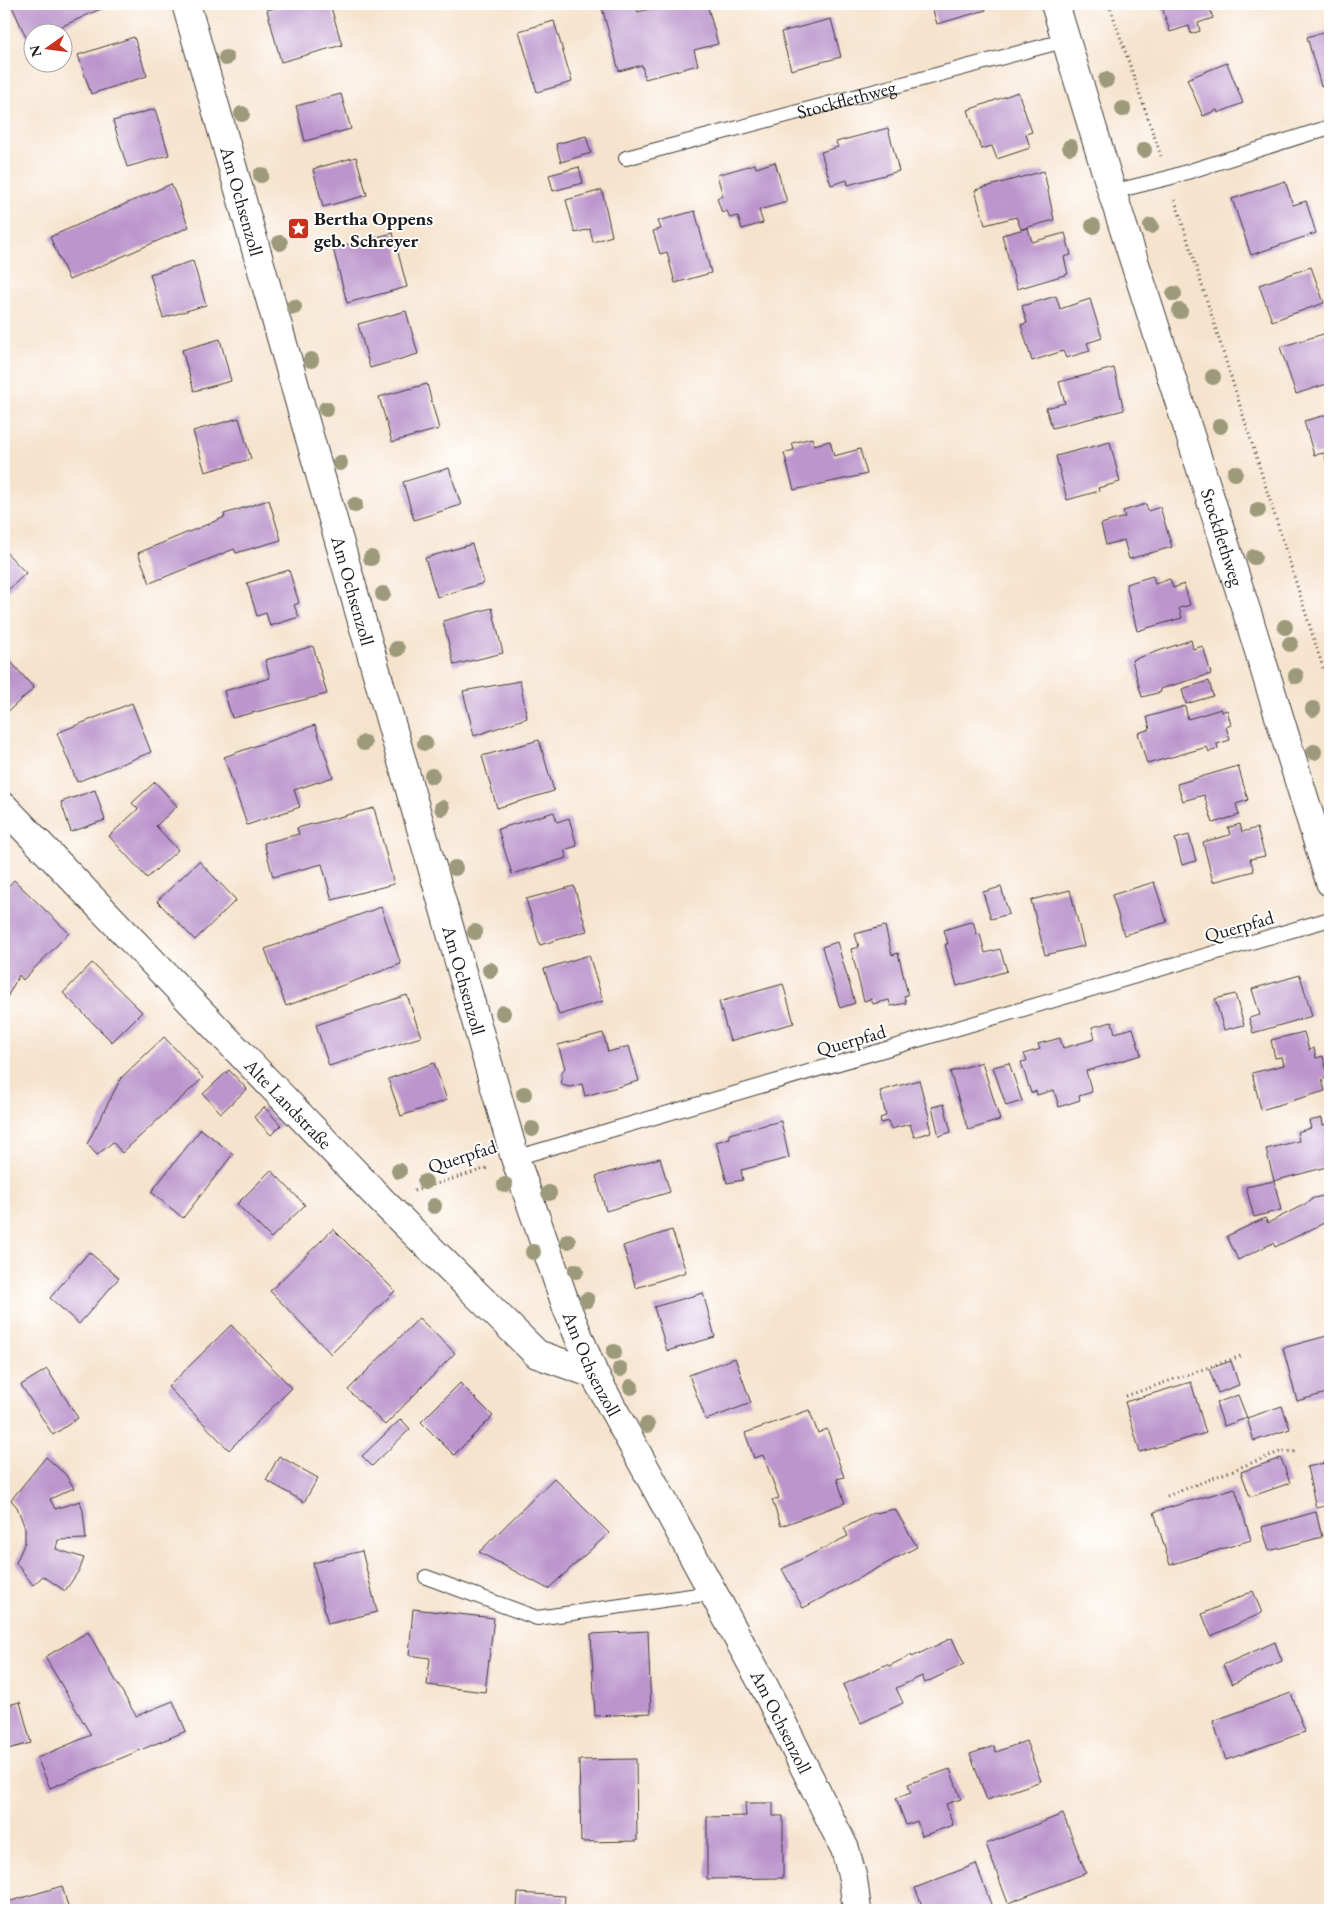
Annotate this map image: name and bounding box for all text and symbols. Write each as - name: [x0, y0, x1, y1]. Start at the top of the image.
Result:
- north arrow: [22, 22, 72, 72]
- text: N: [25, 43, 45, 59]
- street label: Stockflethweg: [794, 74, 899, 125]
- street label: Am Ochsenzoll: [214, 143, 269, 259]
- place label: Bertha Oppens geb. Schreyer: [314, 206, 433, 253]
- place icon: Bertha Oppens geb. Schreyer: [286, 217, 310, 241]
- street label: Stockflethweg: [1195, 485, 1250, 590]
- street label: Am Ochsenzoll: [325, 532, 380, 649]
- street label: Querpfad: [1202, 905, 1277, 948]
- street label: Am Ochsenzoll: [436, 922, 491, 1038]
- street label: Querpfad: [814, 1019, 889, 1062]
- street label: Alte Landstraße: [238, 1053, 337, 1155]
- street label: Querpfad: [425, 1134, 500, 1179]
- street label: Am Ochsenzoll: [556, 1307, 627, 1421]
- street label: Am Ochsenzoll: [744, 1665, 818, 1778]

